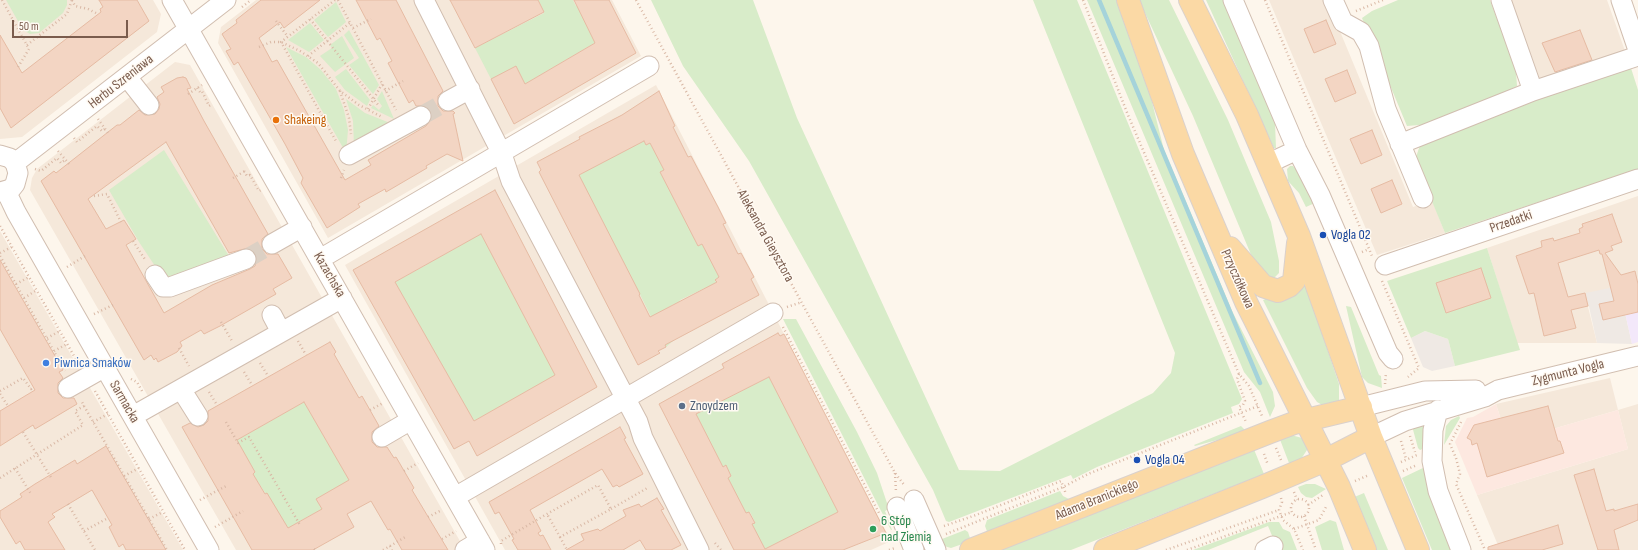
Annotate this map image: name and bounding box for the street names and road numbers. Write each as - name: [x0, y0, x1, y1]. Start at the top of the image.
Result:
- street label: Herbu Szreniawa: [85, 51, 157, 113]
- street label: Aleksandra Gieysztora: [733, 187, 797, 285]
- street label: Przedatki: [1488, 207, 1534, 237]
- street label: Przyczółkowa: [1217, 247, 1257, 311]
- street label: Kazachska: [309, 249, 349, 301]
- street label: Zygmunta Vogla: [1530, 356, 1606, 390]
- street label: Sarmacka: [105, 378, 143, 426]
- street label: Adama Branickiego: [1053, 476, 1141, 524]

